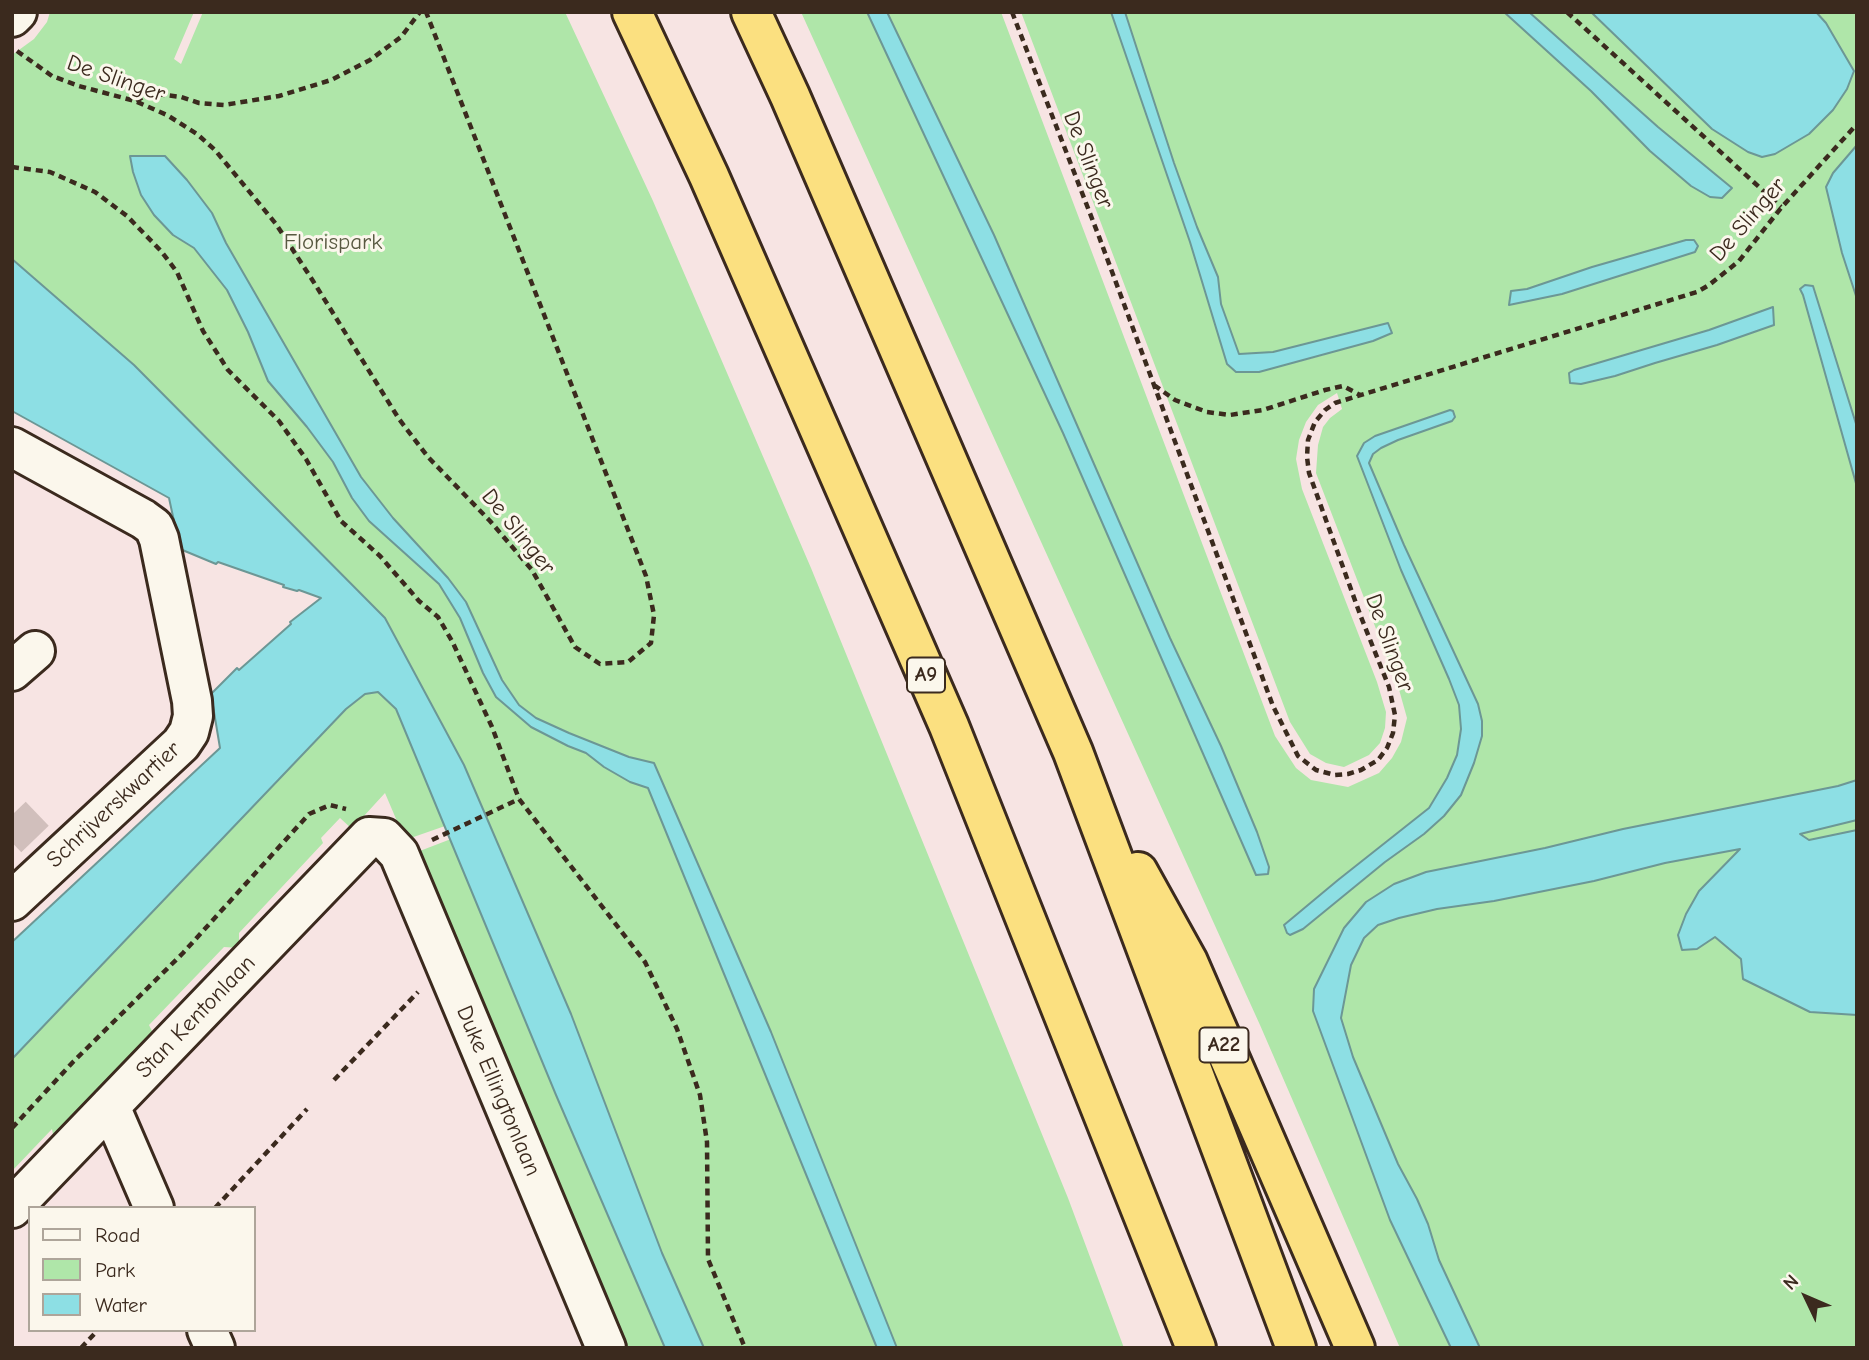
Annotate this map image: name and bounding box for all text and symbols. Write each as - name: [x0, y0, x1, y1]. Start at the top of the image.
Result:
- street label: De Slinger: [63, 49, 169, 109]
- street label: De Slinger: [1057, 107, 1119, 213]
- street label: De Slinger: [1704, 172, 1792, 268]
- park label: Florispark: [284, 228, 382, 256]
- street label: De Slinger: [475, 484, 561, 580]
- street label: De Slinger: [1359, 590, 1419, 696]
- road number: A9: [907, 658, 945, 692]
- street label: Schrijverskwartier: [41, 736, 187, 874]
- street label: Stan Kentonlaan: [130, 950, 262, 1084]
- street label: Duke Ellingtonlaan: [450, 1002, 546, 1180]
- road number: A22: [1200, 1028, 1248, 1062]
- legend: [28, 1206, 256, 1332]
- text: Road: [95, 1223, 140, 1247]
- text: Park: [95, 1258, 135, 1282]
- north arrow: [1771, 1262, 1841, 1332]
- text: N: [1779, 1270, 1803, 1295]
- text: Water: [95, 1293, 147, 1317]

